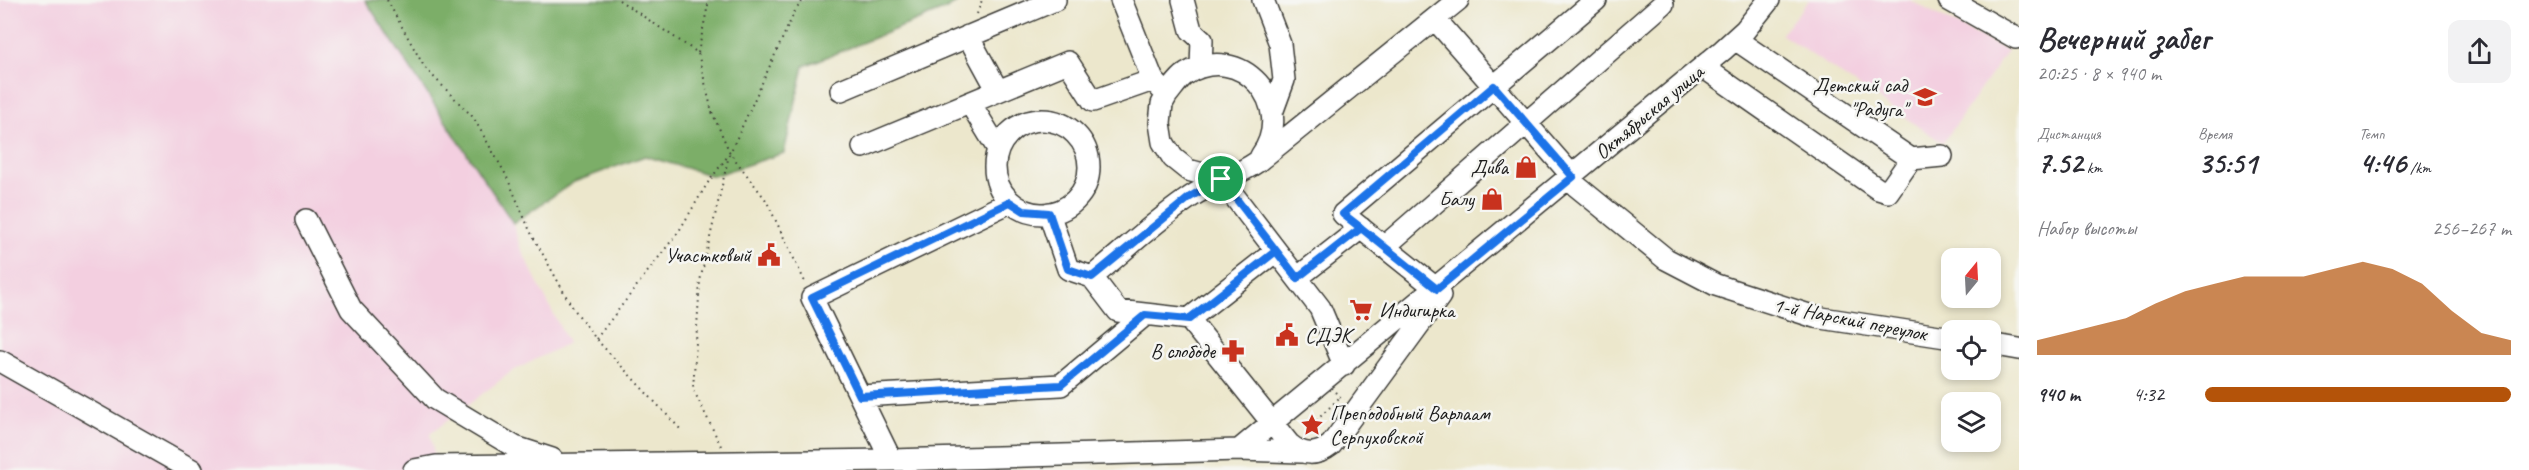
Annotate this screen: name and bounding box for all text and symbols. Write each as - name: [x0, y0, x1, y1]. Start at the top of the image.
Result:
- text: Вечерний забег: [2037, 17, 2210, 59]
- button: share: [2448, 20, 2511, 83]
- street label: Октябрьская улица: [1589, 57, 1711, 165]
- text: 20:25 · 8 × 940 m: [2037, 61, 2161, 86]
- place label: Детский сад "Радуга": [1813, 72, 1911, 122]
- school or university icon: Детский сад "Радуга": [1912, 84, 1938, 110]
- text: Дистанция: [2037, 124, 2101, 144]
- text: Время: [2198, 124, 2232, 144]
- text: Темп: [2359, 124, 2385, 144]
- text: 7.52: [2037, 144, 2083, 182]
- text: 35:51: [2198, 144, 2257, 182]
- text: 4:46: [2359, 144, 2406, 182]
- pin: [1195, 153, 1246, 204]
- place label: Дива: [1471, 154, 1510, 180]
- shop icon: Дива: [1513, 154, 1539, 180]
- text: km: [2083, 158, 2102, 178]
- text: /km: [2406, 158, 2431, 178]
- icon: arrive: [1204, 162, 1237, 195]
- place label: Балу: [1439, 186, 1476, 212]
- shop icon: Балу: [1479, 186, 1505, 212]
- text: Набор высоты: [2037, 216, 2136, 241]
- text: 256–267 m: [2432, 216, 2511, 241]
- place label: Участковый: [665, 242, 752, 268]
- public building icon: Участковый: [756, 242, 782, 268]
- north arrow: [1941, 248, 2001, 308]
- map controls: [1941, 248, 2001, 452]
- street label: 1-й Нарский переулок: [1771, 291, 1931, 347]
- supermarket icon: Индигирка: [1348, 297, 1374, 323]
- place label: Индигирка: [1379, 297, 1457, 323]
- button: locate: [1941, 320, 2001, 380]
- public building icon: СДЭК: [1274, 322, 1300, 348]
- place label: СДЭК: [1305, 322, 1355, 348]
- place label: В слободе: [1151, 338, 1216, 364]
- pharmacy icon: В слободе: [1220, 338, 1246, 364]
- text: 940 m: [2037, 382, 2080, 407]
- text: 4:32: [2133, 382, 2164, 407]
- button: layers: [1941, 392, 2001, 452]
- place label: Преподобный Варлаам Серпуховской: [1330, 400, 1492, 450]
- place icon: Преподобный Варлаам Серпуховской: [1299, 412, 1325, 438]

